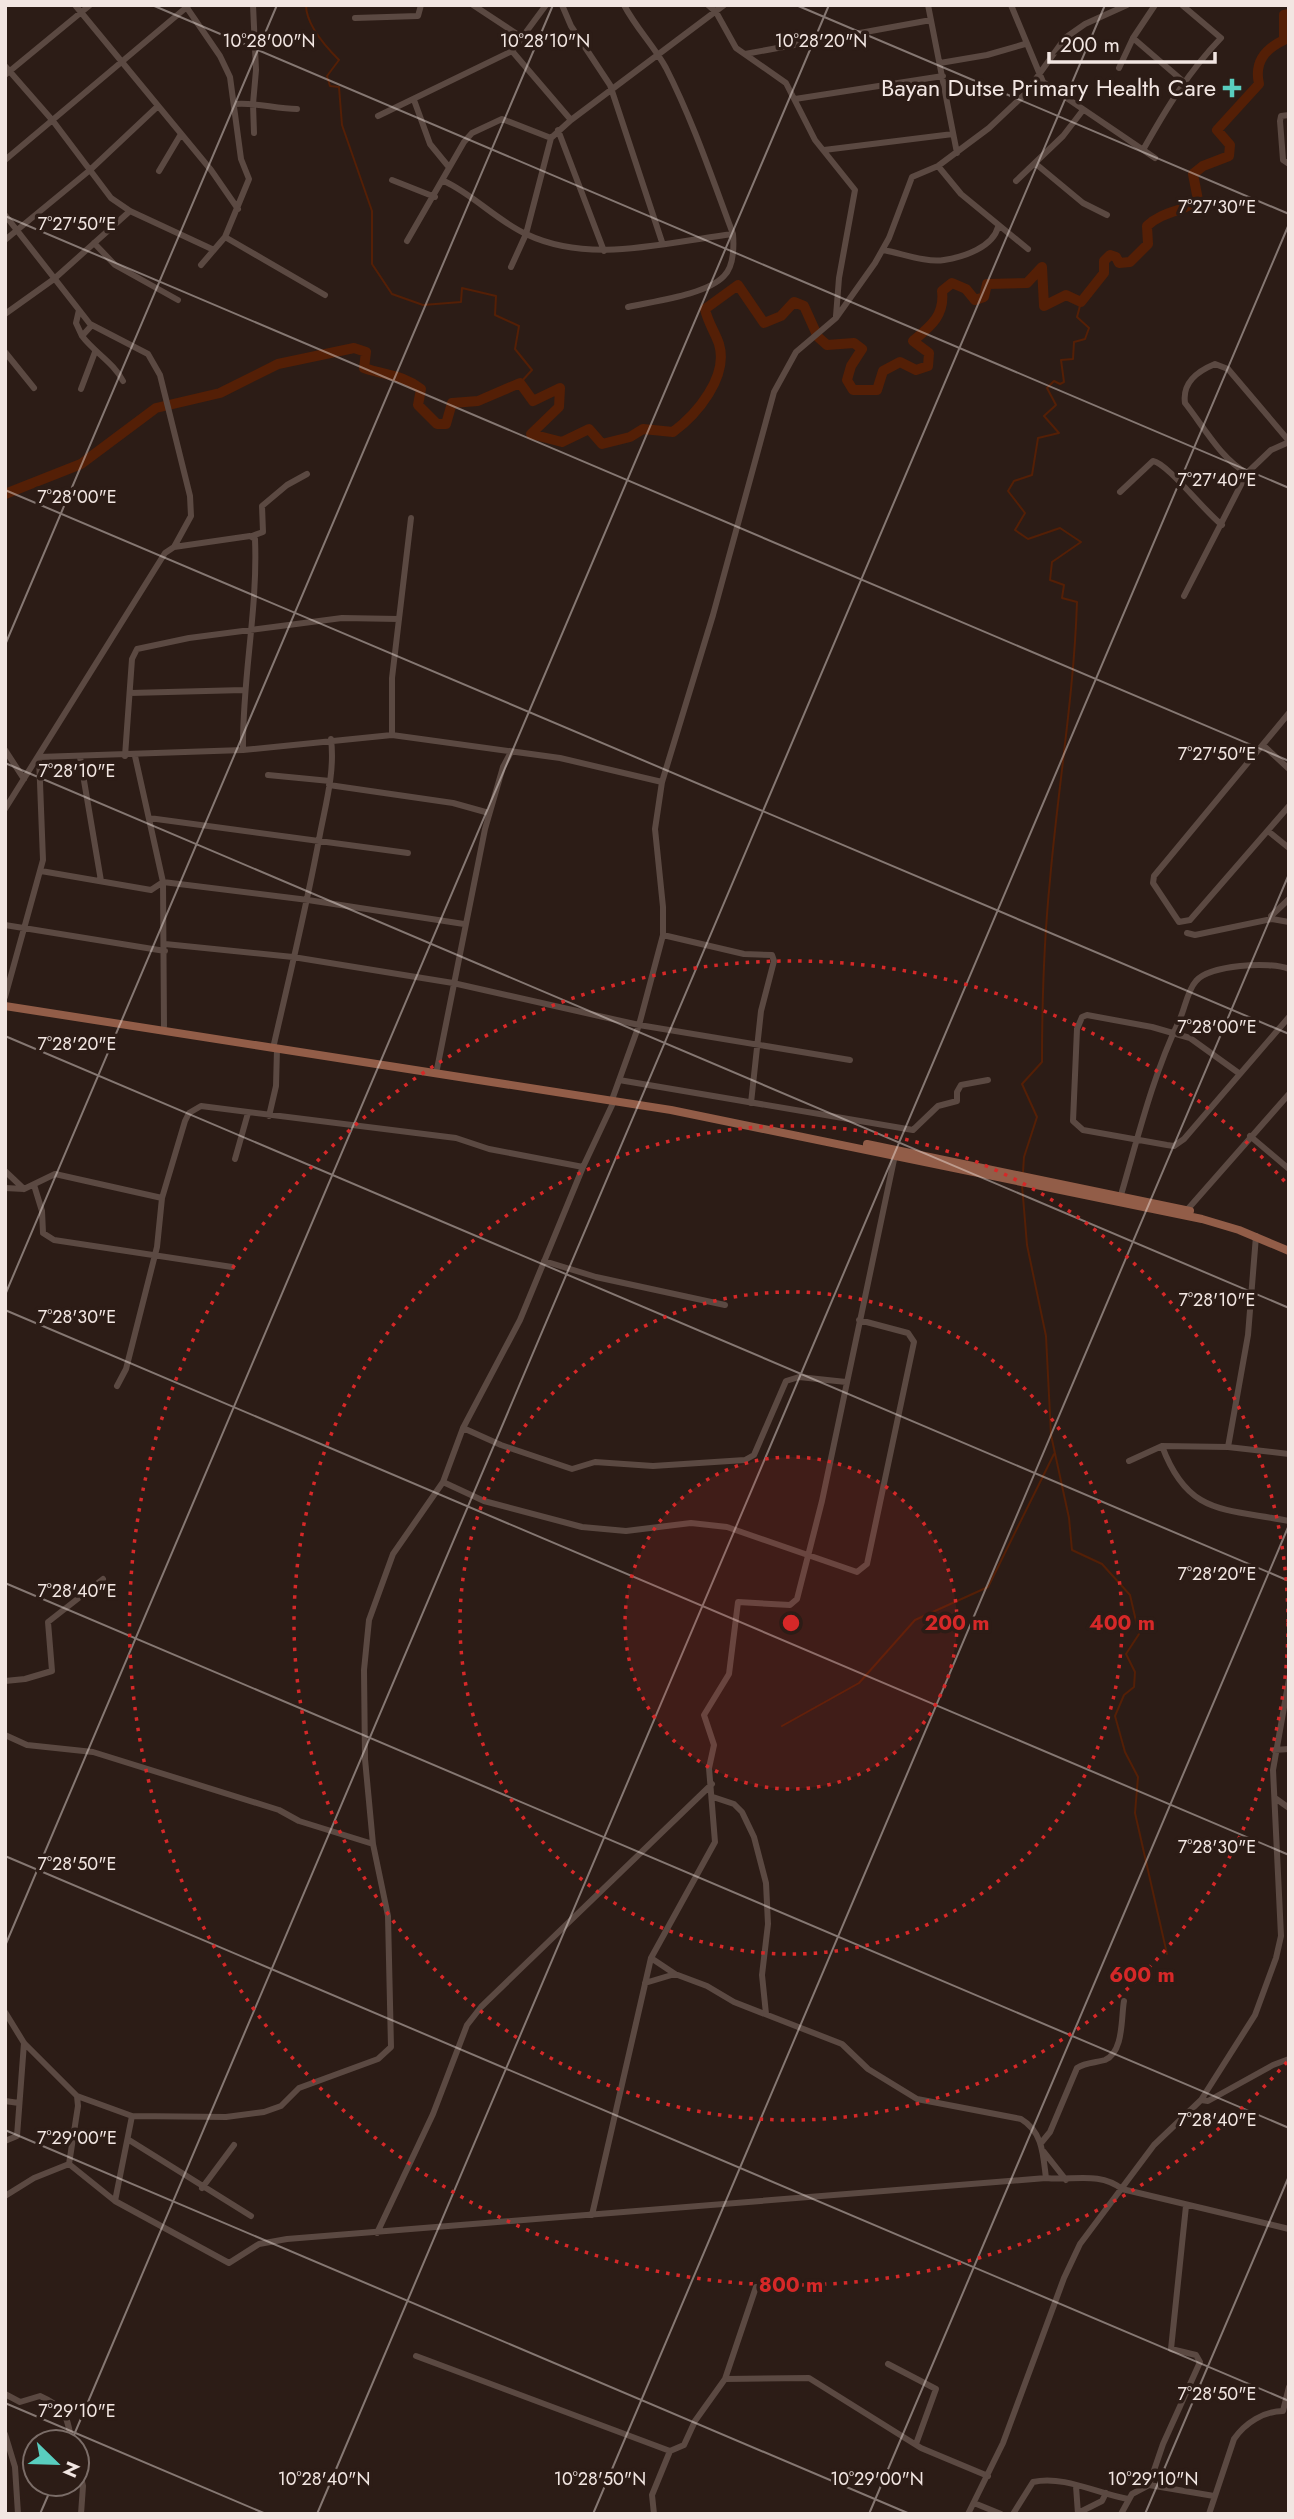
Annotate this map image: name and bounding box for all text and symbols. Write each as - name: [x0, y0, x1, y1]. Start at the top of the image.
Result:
- scale bar: [1049, 21, 1215, 65]
- text: 10°28'00"N: [222, 28, 316, 54]
- text: 10°28'10"N: [500, 28, 590, 54]
- text: 10°28'20"N: [775, 28, 867, 54]
- text: 200 m: [1060, 30, 1120, 60]
- place label: Bayan Dutse Primary Health Care: [881, 70, 1216, 105]
- marker: Bayan Dutse Primary Health Care: [1222, 78, 1242, 98]
- text: 7°27'30"E: [1178, 194, 1256, 220]
- text: 7°27'50"E: [38, 211, 116, 237]
- text: 7°27'40"E: [1178, 467, 1256, 493]
- text: 7°28'00"E: [37, 484, 117, 510]
- text: 7°27'50"E: [1178, 741, 1256, 767]
- text: 7°28'10"E: [39, 758, 115, 784]
- text: 7°28'00"E: [1177, 1014, 1257, 1040]
- text: 7°28'20"E: [38, 1031, 116, 1057]
- text: 7°28'10"E: [1179, 1287, 1255, 1313]
- text: 7°28'30"E: [38, 1304, 116, 1330]
- text: 7°28'20"E: [1178, 1561, 1256, 1587]
- text: 7°28'40"E: [37, 1578, 117, 1604]
- text: 200 m: [924, 1608, 990, 1638]
- text: 400 m: [1089, 1608, 1155, 1638]
- centre of rings: [779, 1611, 803, 1635]
- text: 7°28'30"E: [1178, 1834, 1256, 1860]
- text: 7°28'50"E: [38, 1851, 116, 1877]
- text: 600 m: [1109, 1960, 1175, 1990]
- text: 7°28'40"E: [1177, 2107, 1257, 2133]
- text: 7°29'00"E: [37, 2125, 117, 2151]
- text: 800 m: [759, 2270, 823, 2300]
- text: 7°28'50"E: [1178, 2381, 1256, 2407]
- text: 7°29'10"E: [38, 2398, 116, 2424]
- north arrow: [21, 2428, 91, 2498]
- text: N: [56, 2457, 87, 2482]
- text: 10°28'40"N: [278, 2466, 370, 2492]
- text: 10°28'50"N: [554, 2466, 646, 2492]
- text: 10°29'00"N: [830, 2466, 924, 2492]
- text: 10°29'10"N: [1108, 2466, 1198, 2492]

